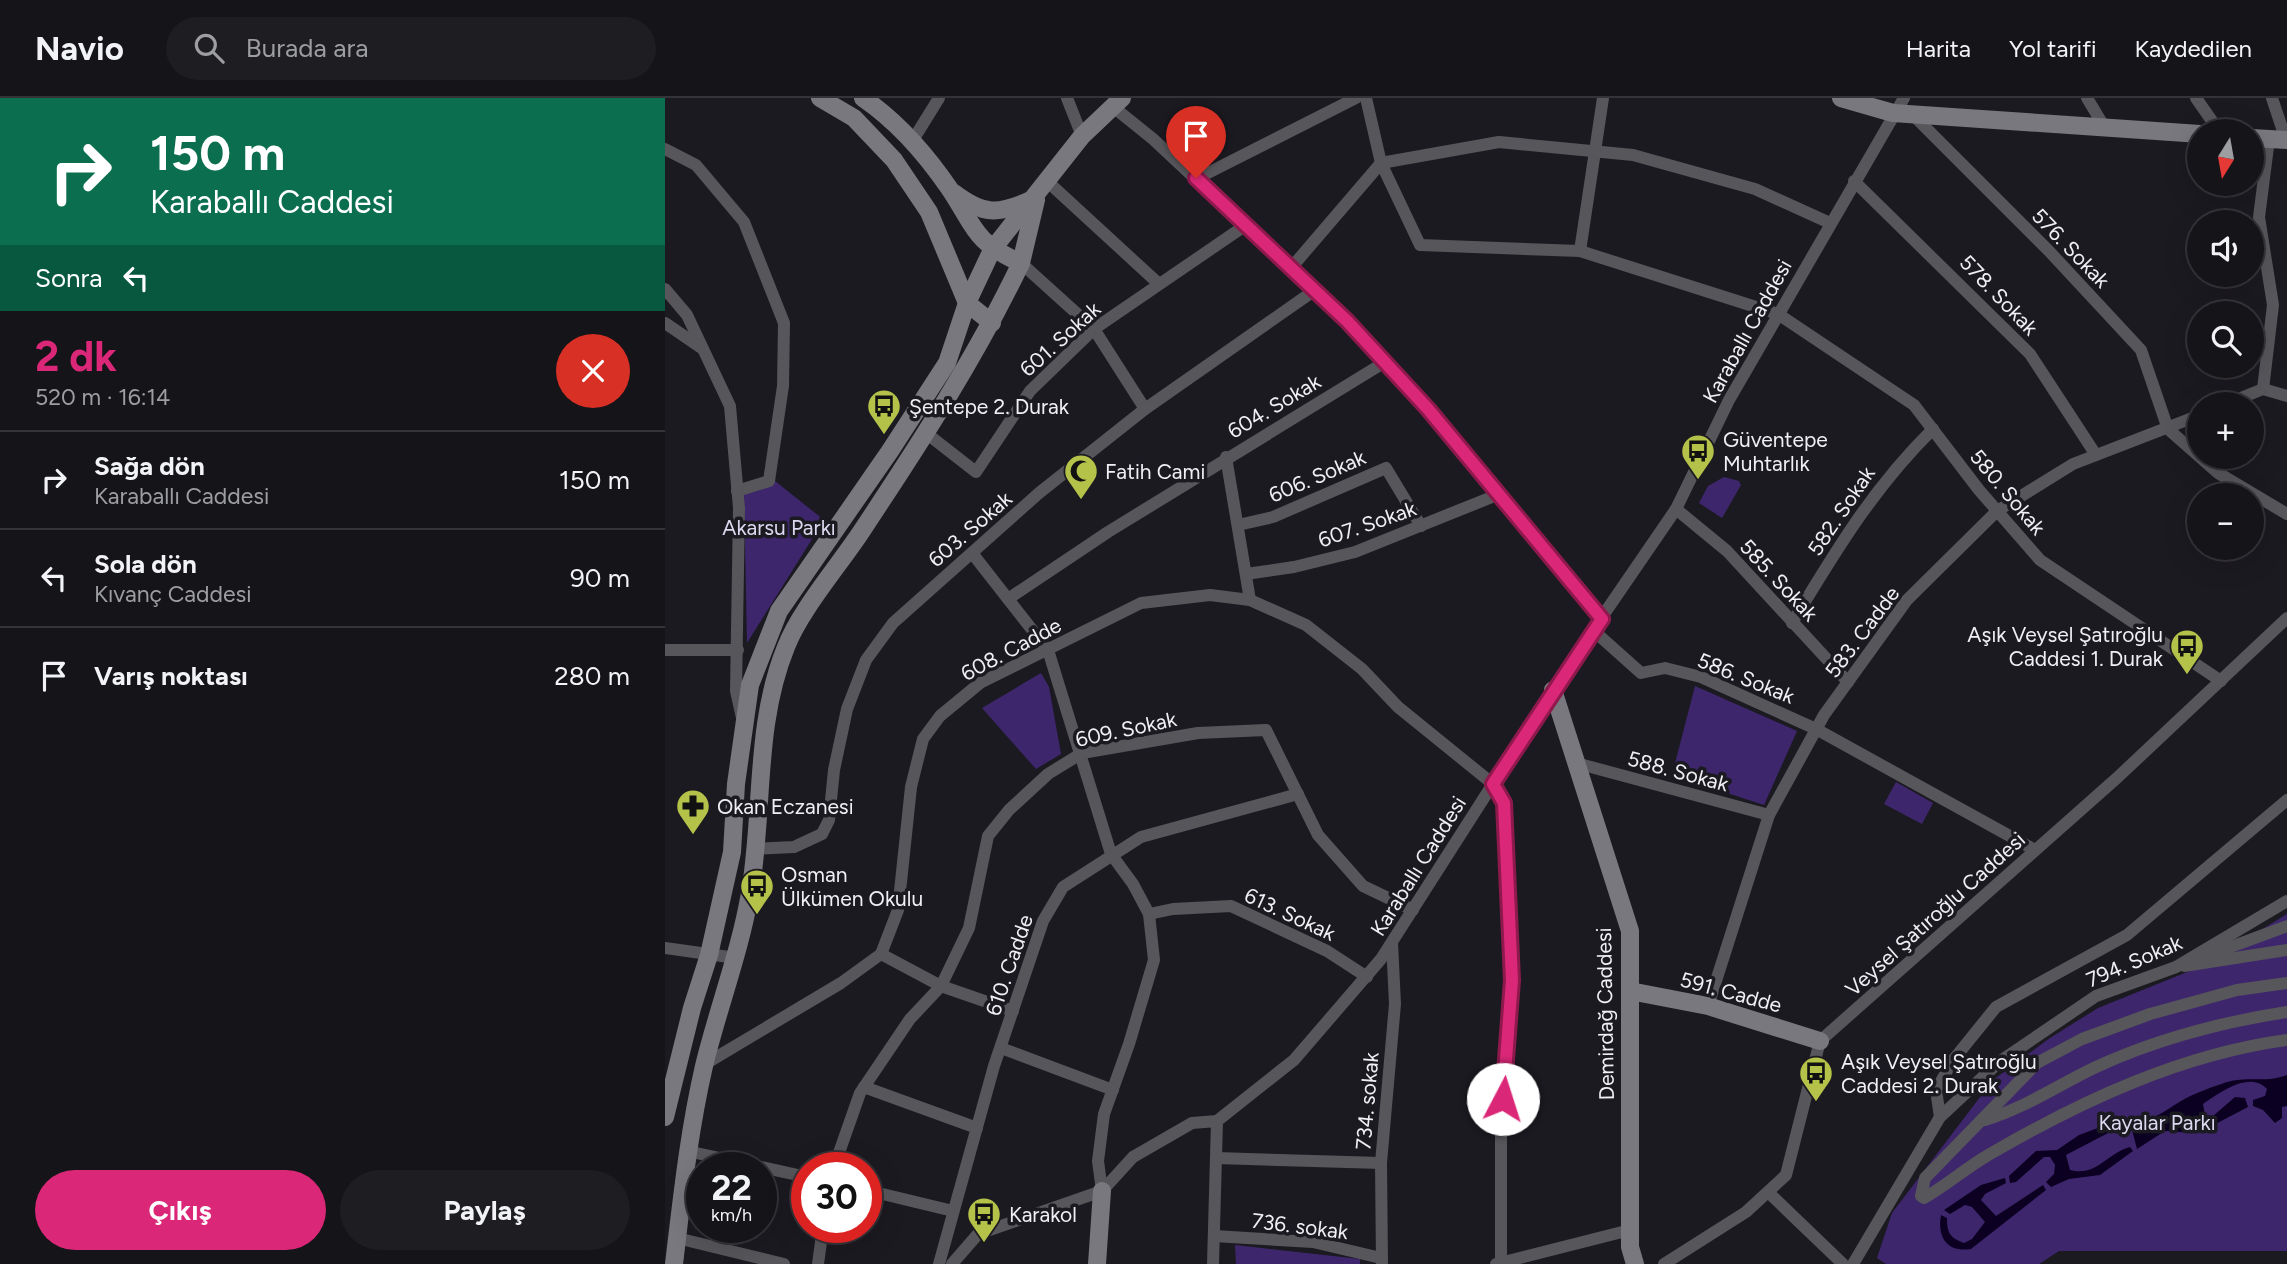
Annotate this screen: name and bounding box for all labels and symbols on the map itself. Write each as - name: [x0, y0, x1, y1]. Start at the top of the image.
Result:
- pin: [1166, 106, 1226, 178]
- north arrow: [2187, 119, 2265, 196]
- street label: 576. Sokak: [2027, 203, 2116, 293]
- street label: 578. Sokak: [1955, 250, 2044, 341]
- street label: Karaballı Caddesi: [1697, 255, 1797, 407]
- street label: 601. Sokak: [1015, 296, 1106, 382]
- street label: 604. Sokak: [1223, 368, 1326, 443]
- bus stop icon: Şentepe 2. Durak: [865, 387, 903, 436]
- place label: Şentepe 2. Durak: [909, 394, 1070, 419]
- place label: Güventepe Muhtarlık: [1723, 427, 1828, 476]
- bus stop icon: Güventepe Muhtarlık: [1679, 432, 1717, 481]
- street label: 606. Sokak: [1265, 444, 1370, 508]
- street label: 580. Sokak: [1965, 444, 2051, 540]
- mosque icon: Fatih Cami: [1062, 452, 1100, 501]
- place label: Fatih Cami: [1105, 459, 1205, 484]
- street label: 582. Sokak: [1802, 461, 1880, 560]
- street label: 603. Sokak: [923, 485, 1017, 572]
- street label: 607. Sokak: [1315, 495, 1420, 552]
- park label: Akarsu Parkı: [722, 515, 836, 540]
- street label: 585. Sokak: [1735, 534, 1824, 627]
- street label: 583. Cadde: [1820, 581, 1904, 683]
- street label: 608. Cadde: [957, 612, 1065, 686]
- place label: Aşık Veysel Şatıroğlu Caddesi 1. Durak: [1967, 622, 2164, 671]
- bus stop icon: Aşık Veysel Şatıroğlu Caddesi 1. Durak: [2168, 627, 2206, 676]
- street label: 586. Sokak: [1694, 647, 1799, 709]
- street label: 609. Sokak: [1073, 706, 1180, 752]
- street label: 588. Sokak: [1625, 746, 1732, 797]
- pharmacy icon: Okan Eczanesi: [674, 787, 712, 836]
- street label: Karaballı Caddesi: [1365, 792, 1471, 940]
- place label: Okan Eczanesi: [717, 794, 854, 819]
- street label: Veysel Şatıroğlu Caddesi: [1840, 827, 2030, 1001]
- place label: Osman Ülkümen Okulu: [781, 862, 923, 911]
- bus stop icon: Osman Ülkümen Okulu: [738, 867, 776, 916]
- street label: 613. Sokak: [1241, 882, 1340, 946]
- street label: 610. Cadde: [980, 911, 1038, 1019]
- street label: Demirdağ Caddesi: [1591, 927, 1619, 1101]
- street label: 794. Sokak: [2082, 929, 2186, 992]
- street label: 591. Cadde: [1677, 966, 1785, 1018]
- place label: Aşık Veysel Şatıroğlu Caddesi 2. Durak: [1841, 1049, 2037, 1098]
- street label: 734. sokak: [1350, 1050, 1384, 1151]
- bus stop icon: Aşık Veysel Şatıroğlu Caddesi 2. Durak: [1797, 1054, 1835, 1103]
- position arrow: [1466, 1062, 1540, 1136]
- park label: Kayalar Parkı: [2098, 1110, 2216, 1135]
- speed limit sign: 30: [791, 1152, 882, 1243]
- bus stop icon: Karakol: [965, 1195, 1003, 1244]
- place label: Karakol: [1009, 1202, 1077, 1227]
- street label: 736. sokak: [1250, 1208, 1350, 1244]

